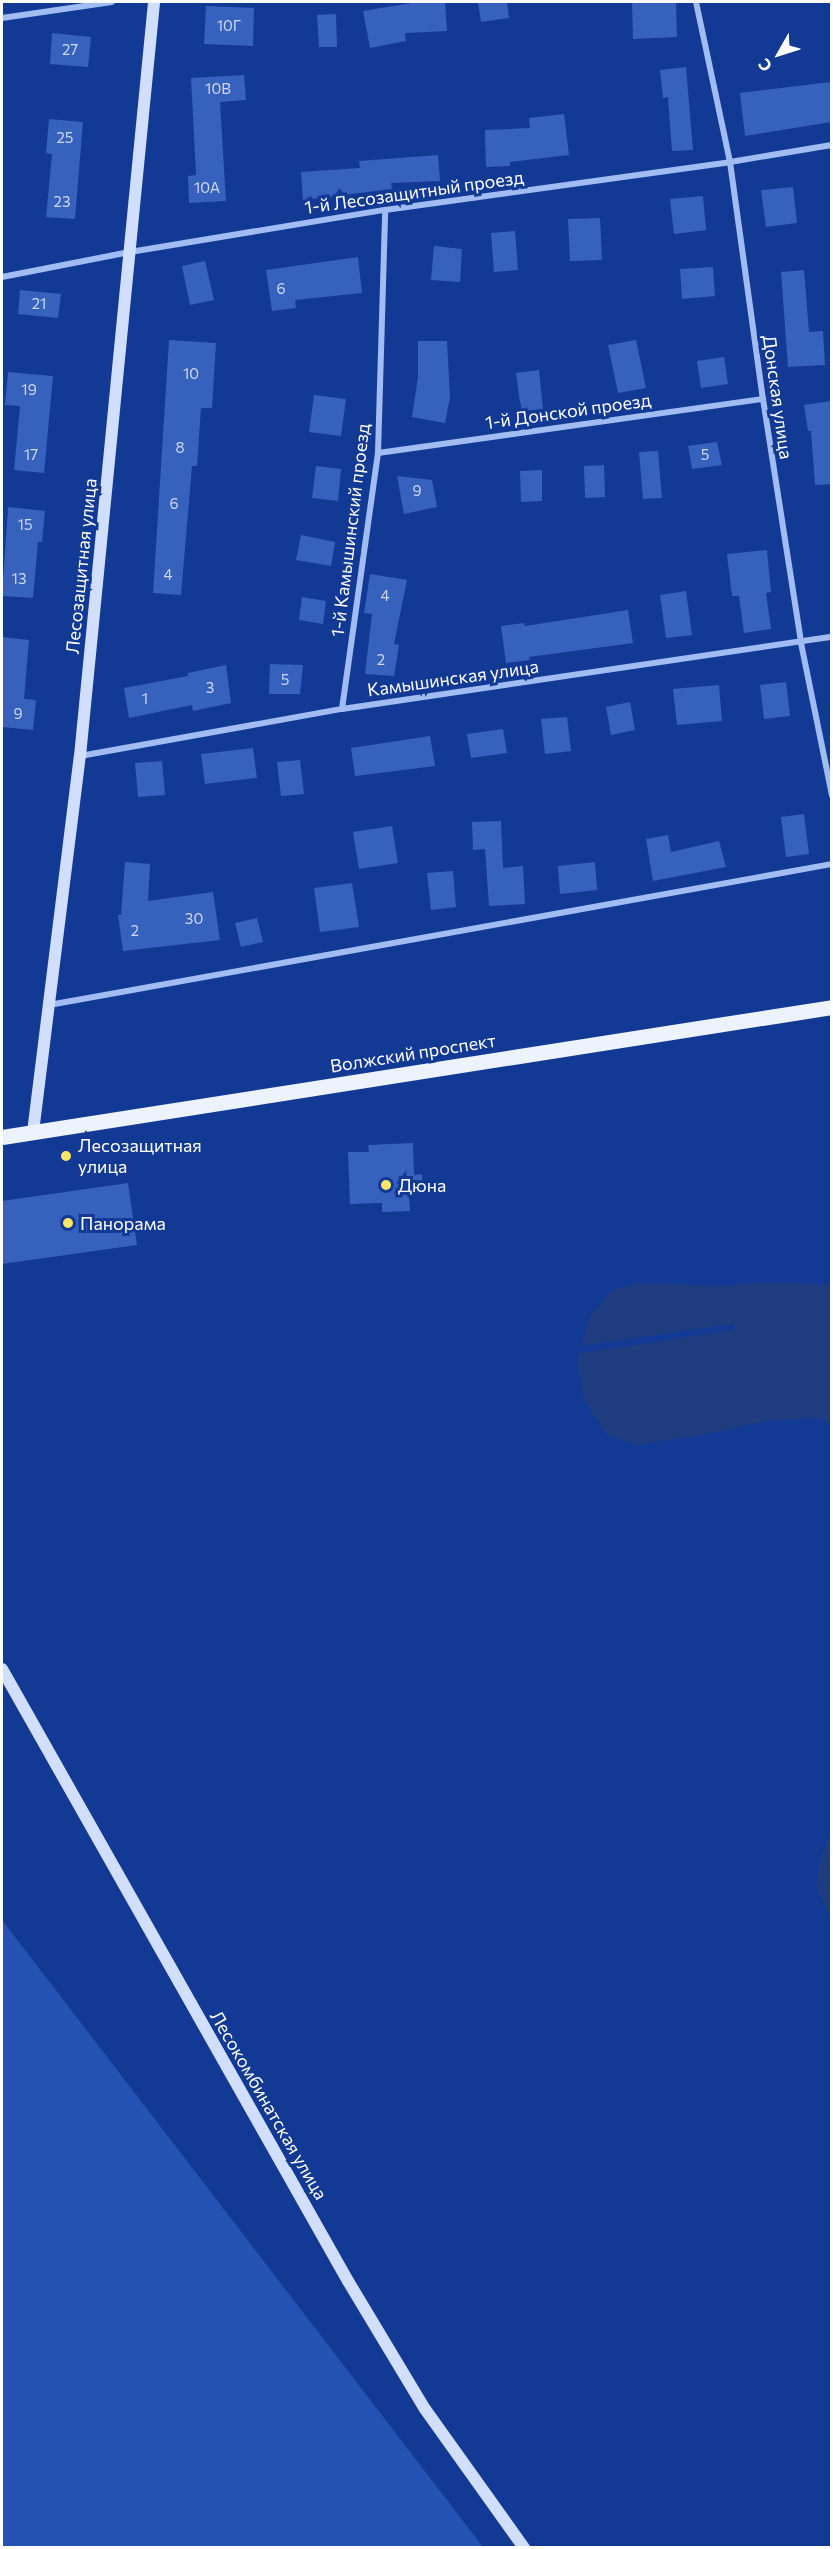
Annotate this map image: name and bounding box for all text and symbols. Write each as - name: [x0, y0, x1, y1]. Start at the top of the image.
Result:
- house number: 10Г: [217, 17, 241, 35]
- north arrow: [749, 24, 809, 84]
- house number: 27: [62, 41, 78, 59]
- text: С: [754, 55, 775, 76]
- house number: 10В: [205, 80, 231, 98]
- house number: 25: [57, 129, 73, 147]
- street label: 1-й Лесозащитный проезд: [303, 166, 525, 218]
- house number: 10А: [194, 179, 220, 197]
- house number: 23: [54, 193, 70, 211]
- house number: 6: [276, 280, 286, 298]
- house number: 21: [32, 295, 46, 313]
- street label: Донская улица: [759, 334, 797, 460]
- house number: 10: [183, 365, 199, 383]
- house number: 19: [21, 381, 37, 399]
- street label: 1-й Донской проезд: [484, 389, 652, 433]
- street label: 1-й Камышинский проезд: [326, 422, 374, 638]
- house number: 8: [175, 439, 185, 457]
- house number: 17: [24, 446, 38, 464]
- house number: 5: [701, 446, 709, 464]
- street label: Лесозащитная улица: [61, 477, 101, 655]
- house number: 9: [412, 482, 422, 500]
- house number: 6: [169, 495, 179, 513]
- house number: 15: [17, 516, 33, 534]
- house number: 4: [164, 566, 172, 584]
- house number: 13: [12, 570, 26, 588]
- house number: 4: [381, 587, 389, 605]
- house number: 2: [377, 651, 385, 669]
- street label: Камышинская улица: [366, 655, 540, 701]
- house number: 5: [281, 671, 289, 689]
- house number: 3: [206, 679, 214, 697]
- house number: 1: [142, 690, 148, 708]
- house number: 9: [13, 705, 23, 723]
- house number: 30: [185, 910, 203, 928]
- house number: 2: [131, 922, 139, 940]
- street label: Волжский проспект: [329, 1029, 497, 1077]
- place label: Лесозащитная улица: [78, 1135, 202, 1178]
- marker: Лесозащитная улица: [59, 1149, 73, 1163]
- place label: Дюна: [398, 1174, 446, 1196]
- marker: Дюна: [379, 1178, 393, 1192]
- place label: Панорама: [80, 1212, 166, 1234]
- marker: Панорама: [61, 1216, 75, 1230]
- street label: Лесокомбинатская улица: [206, 2007, 332, 2203]

